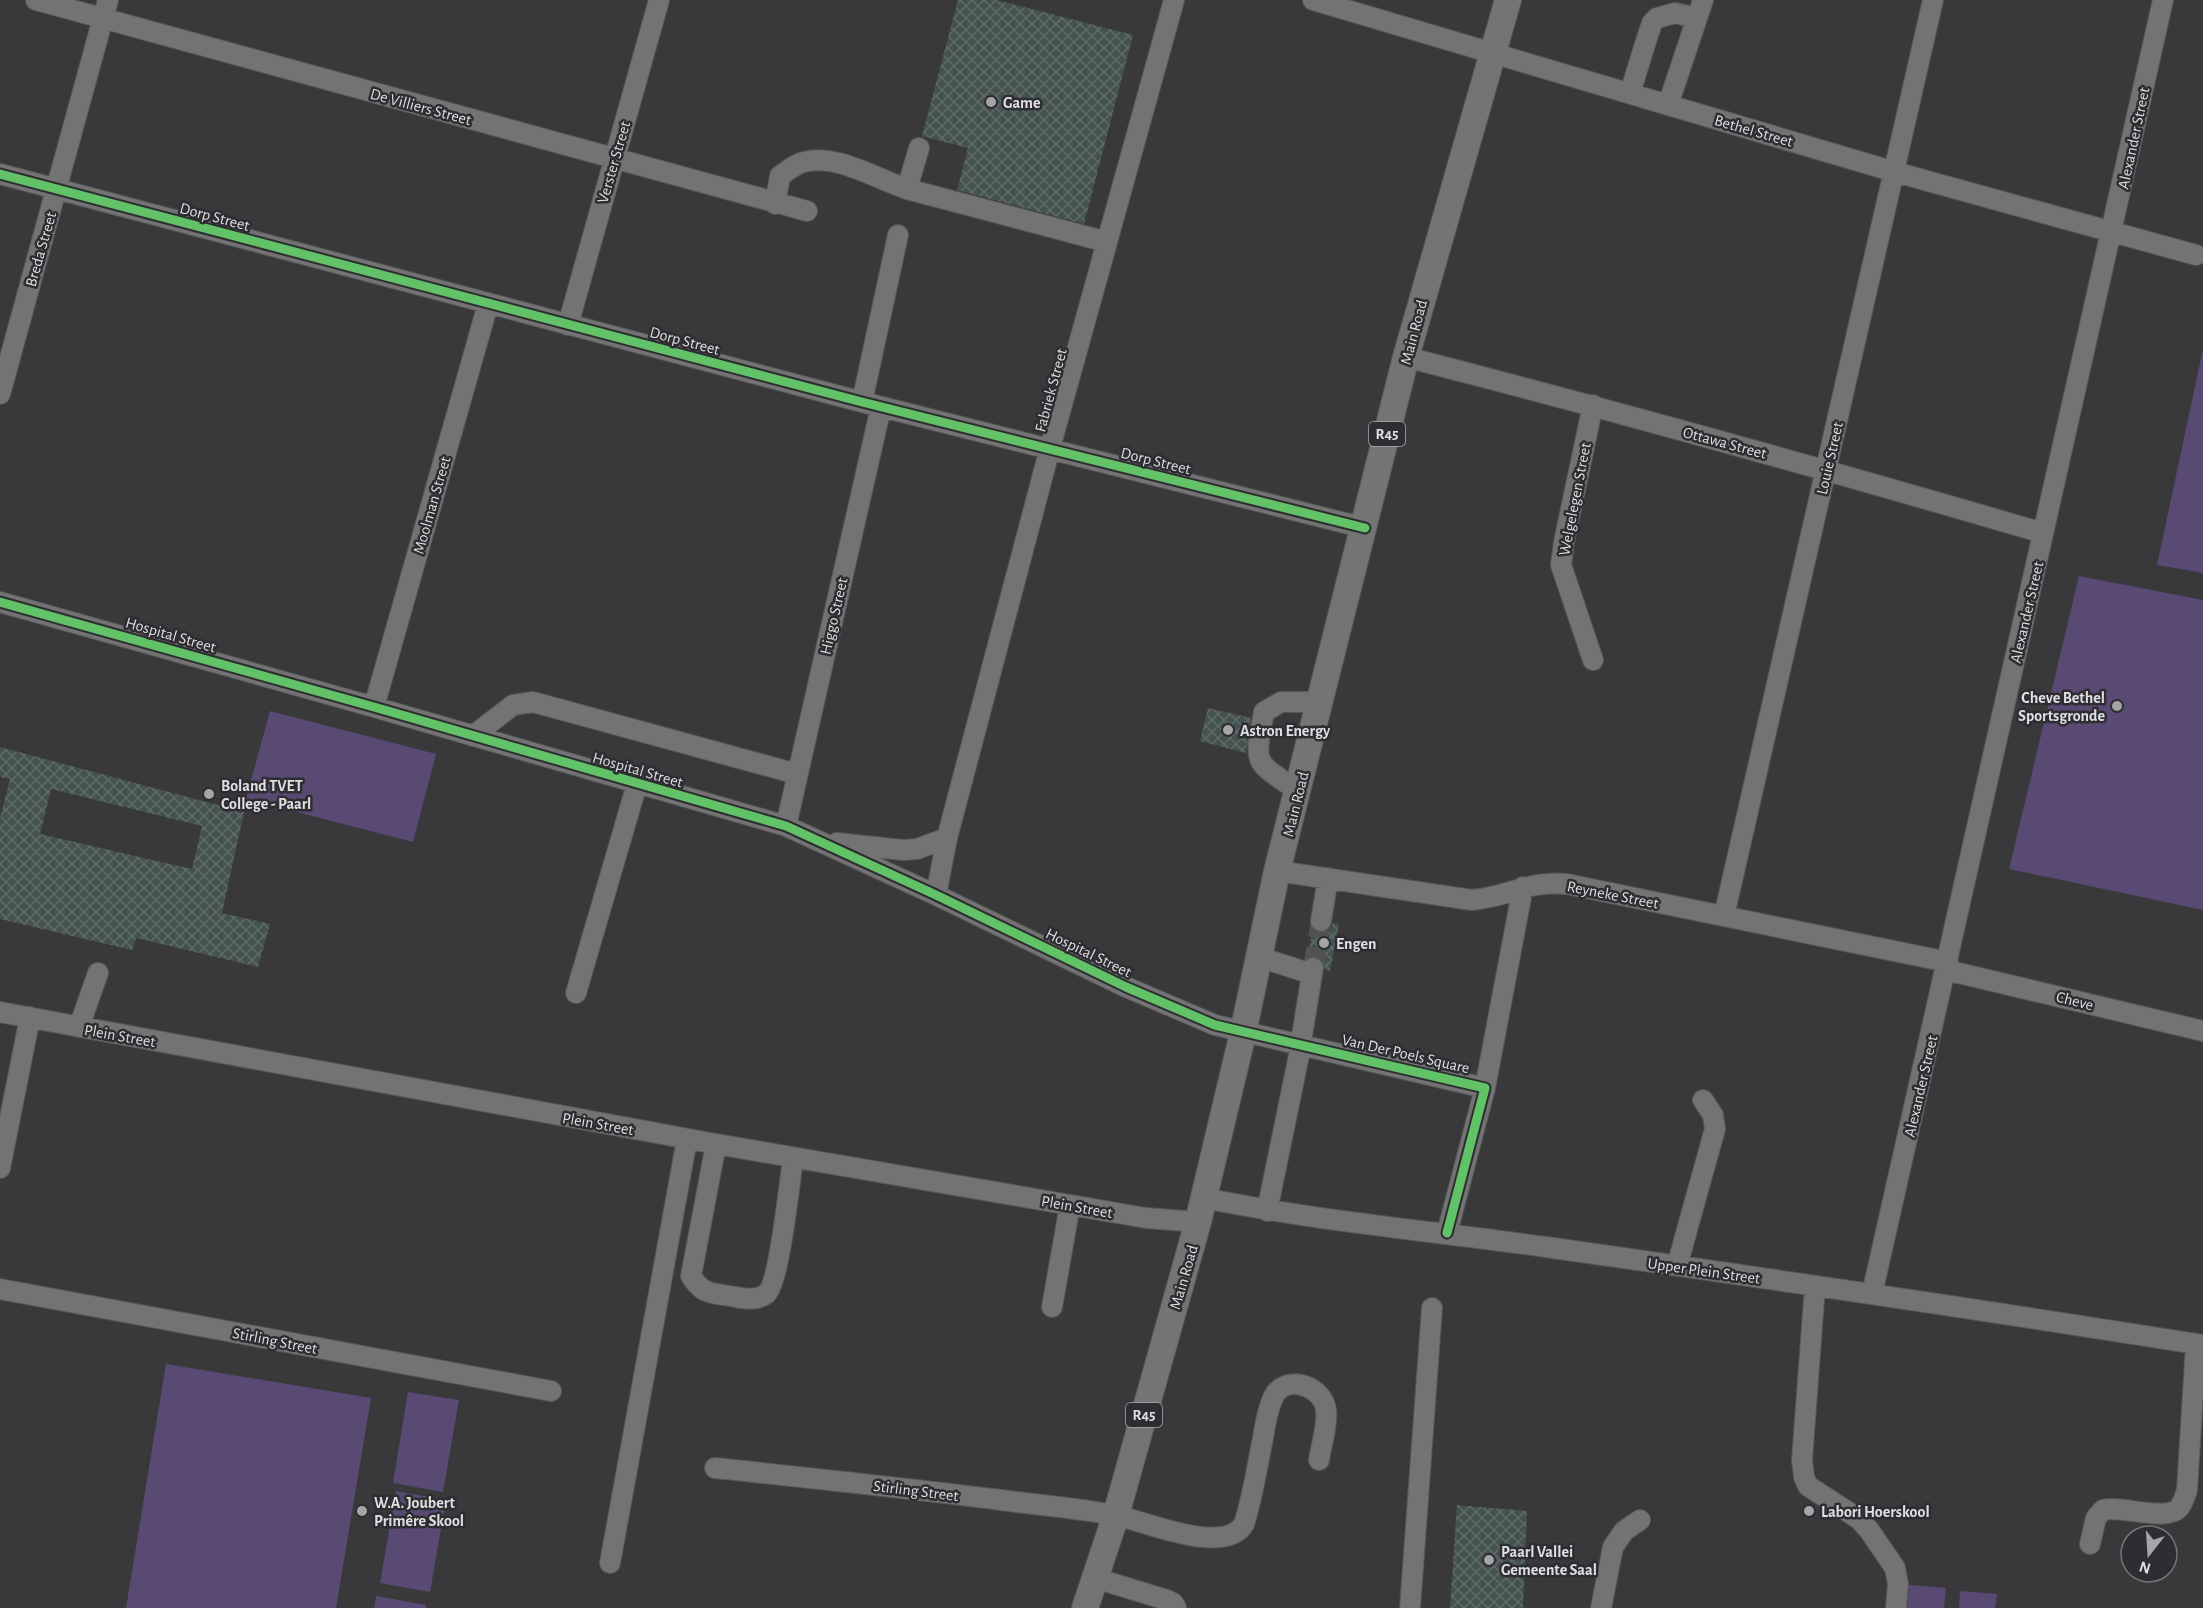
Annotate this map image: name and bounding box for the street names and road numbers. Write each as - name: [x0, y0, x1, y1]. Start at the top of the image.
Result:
- street label: De Villiers Street: [369, 86, 473, 128]
- street label: Alexander Street: [2115, 86, 2153, 191]
- street label: Bethel Street: [1713, 112, 1795, 150]
- street label: Verster Street: [595, 119, 633, 205]
- street label: Dorp Street: [178, 200, 251, 234]
- street label: Breda Street: [23, 210, 59, 288]
- street label: Main Road: [1398, 298, 1430, 366]
- street label: Dorp Street: [648, 324, 721, 358]
- street label: Fabriek Street: [1032, 347, 1070, 434]
- street label: Louie Street: [1814, 420, 1846, 496]
- road number: R45: [1369, 422, 1405, 446]
- street label: Ottawa Street: [1681, 424, 1768, 462]
- street label: Welgelegen Street: [1556, 441, 1594, 557]
- street label: Dorp Street: [1119, 445, 1192, 477]
- street label: Moolman Street: [410, 455, 454, 556]
- street label: Alexander Street: [2007, 560, 2046, 665]
- street label: Higgo Street: [817, 576, 851, 656]
- street label: Hospital Street: [124, 614, 218, 655]
- street label: Hospital Street: [591, 749, 685, 790]
- street label: Main Road: [1280, 770, 1312, 838]
- street label: Reyneke Street: [1566, 878, 1660, 913]
- street label: Hospital Street: [1043, 925, 1134, 981]
- street label: Cheve: [2054, 989, 2095, 1013]
- street label: Plein Street: [83, 1022, 157, 1050]
- street label: Van Der Poels Square: [1340, 1031, 1471, 1076]
- street label: Alexander Street: [1901, 1034, 1940, 1139]
- street label: Plein Street: [561, 1110, 635, 1138]
- street label: Plein Street: [1040, 1193, 1114, 1221]
- street label: Main Road: [1167, 1243, 1201, 1311]
- street label: Upper Plein Street: [1647, 1255, 1761, 1287]
- street label: Stirling Street: [231, 1325, 318, 1357]
- road number: R45: [1126, 1403, 1162, 1427]
- street label: Stirling Street: [872, 1478, 959, 1504]

